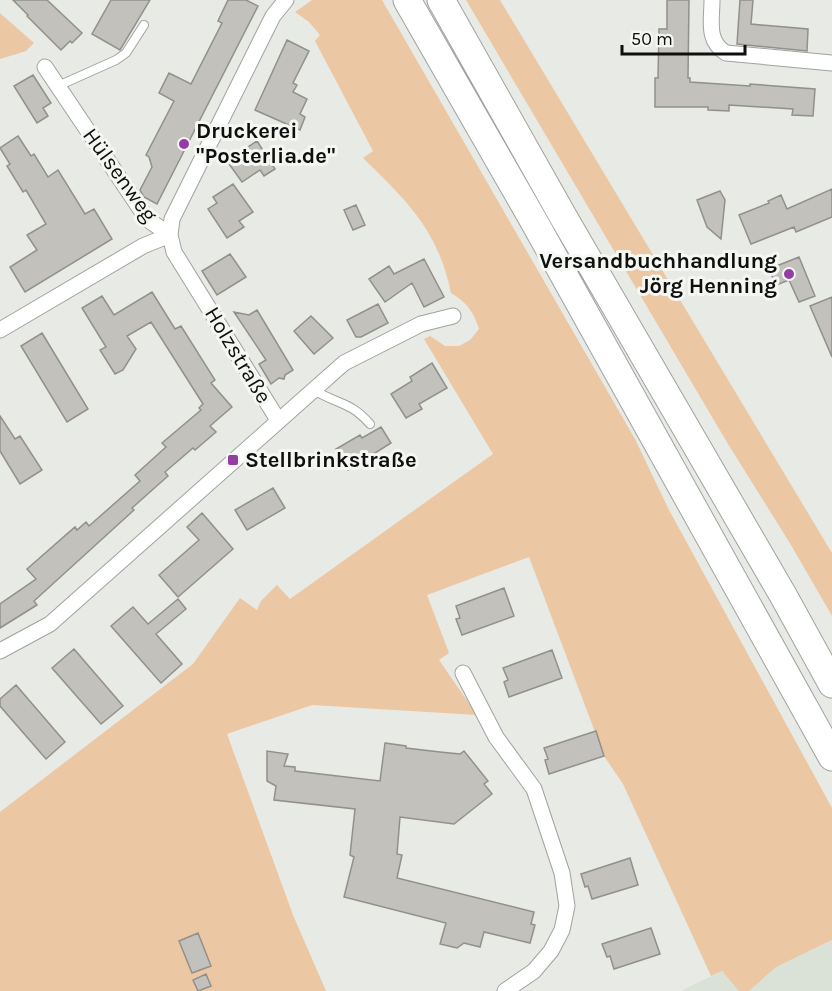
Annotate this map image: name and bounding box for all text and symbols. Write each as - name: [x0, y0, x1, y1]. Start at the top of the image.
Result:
- scale bar: [622, 18, 745, 56]
- text: 50 m: [631, 28, 673, 50]
- place label: Druckerei "Posterlia.de": [196, 118, 335, 169]
- street label: Hülsenweg: [77, 123, 163, 228]
- marker: Druckerei "Posterlia.de": [177, 137, 191, 151]
- place label: Versandbuchhandlung Jörg Henning: [539, 248, 777, 299]
- marker: Versandbuchhandlung Jörg Henning: [782, 267, 796, 281]
- street label: Holzstraße: [199, 302, 277, 408]
- place label: Stellbrinkstraße: [245, 447, 417, 473]
- marker: Stellbrinkstraße: [226, 453, 240, 467]

